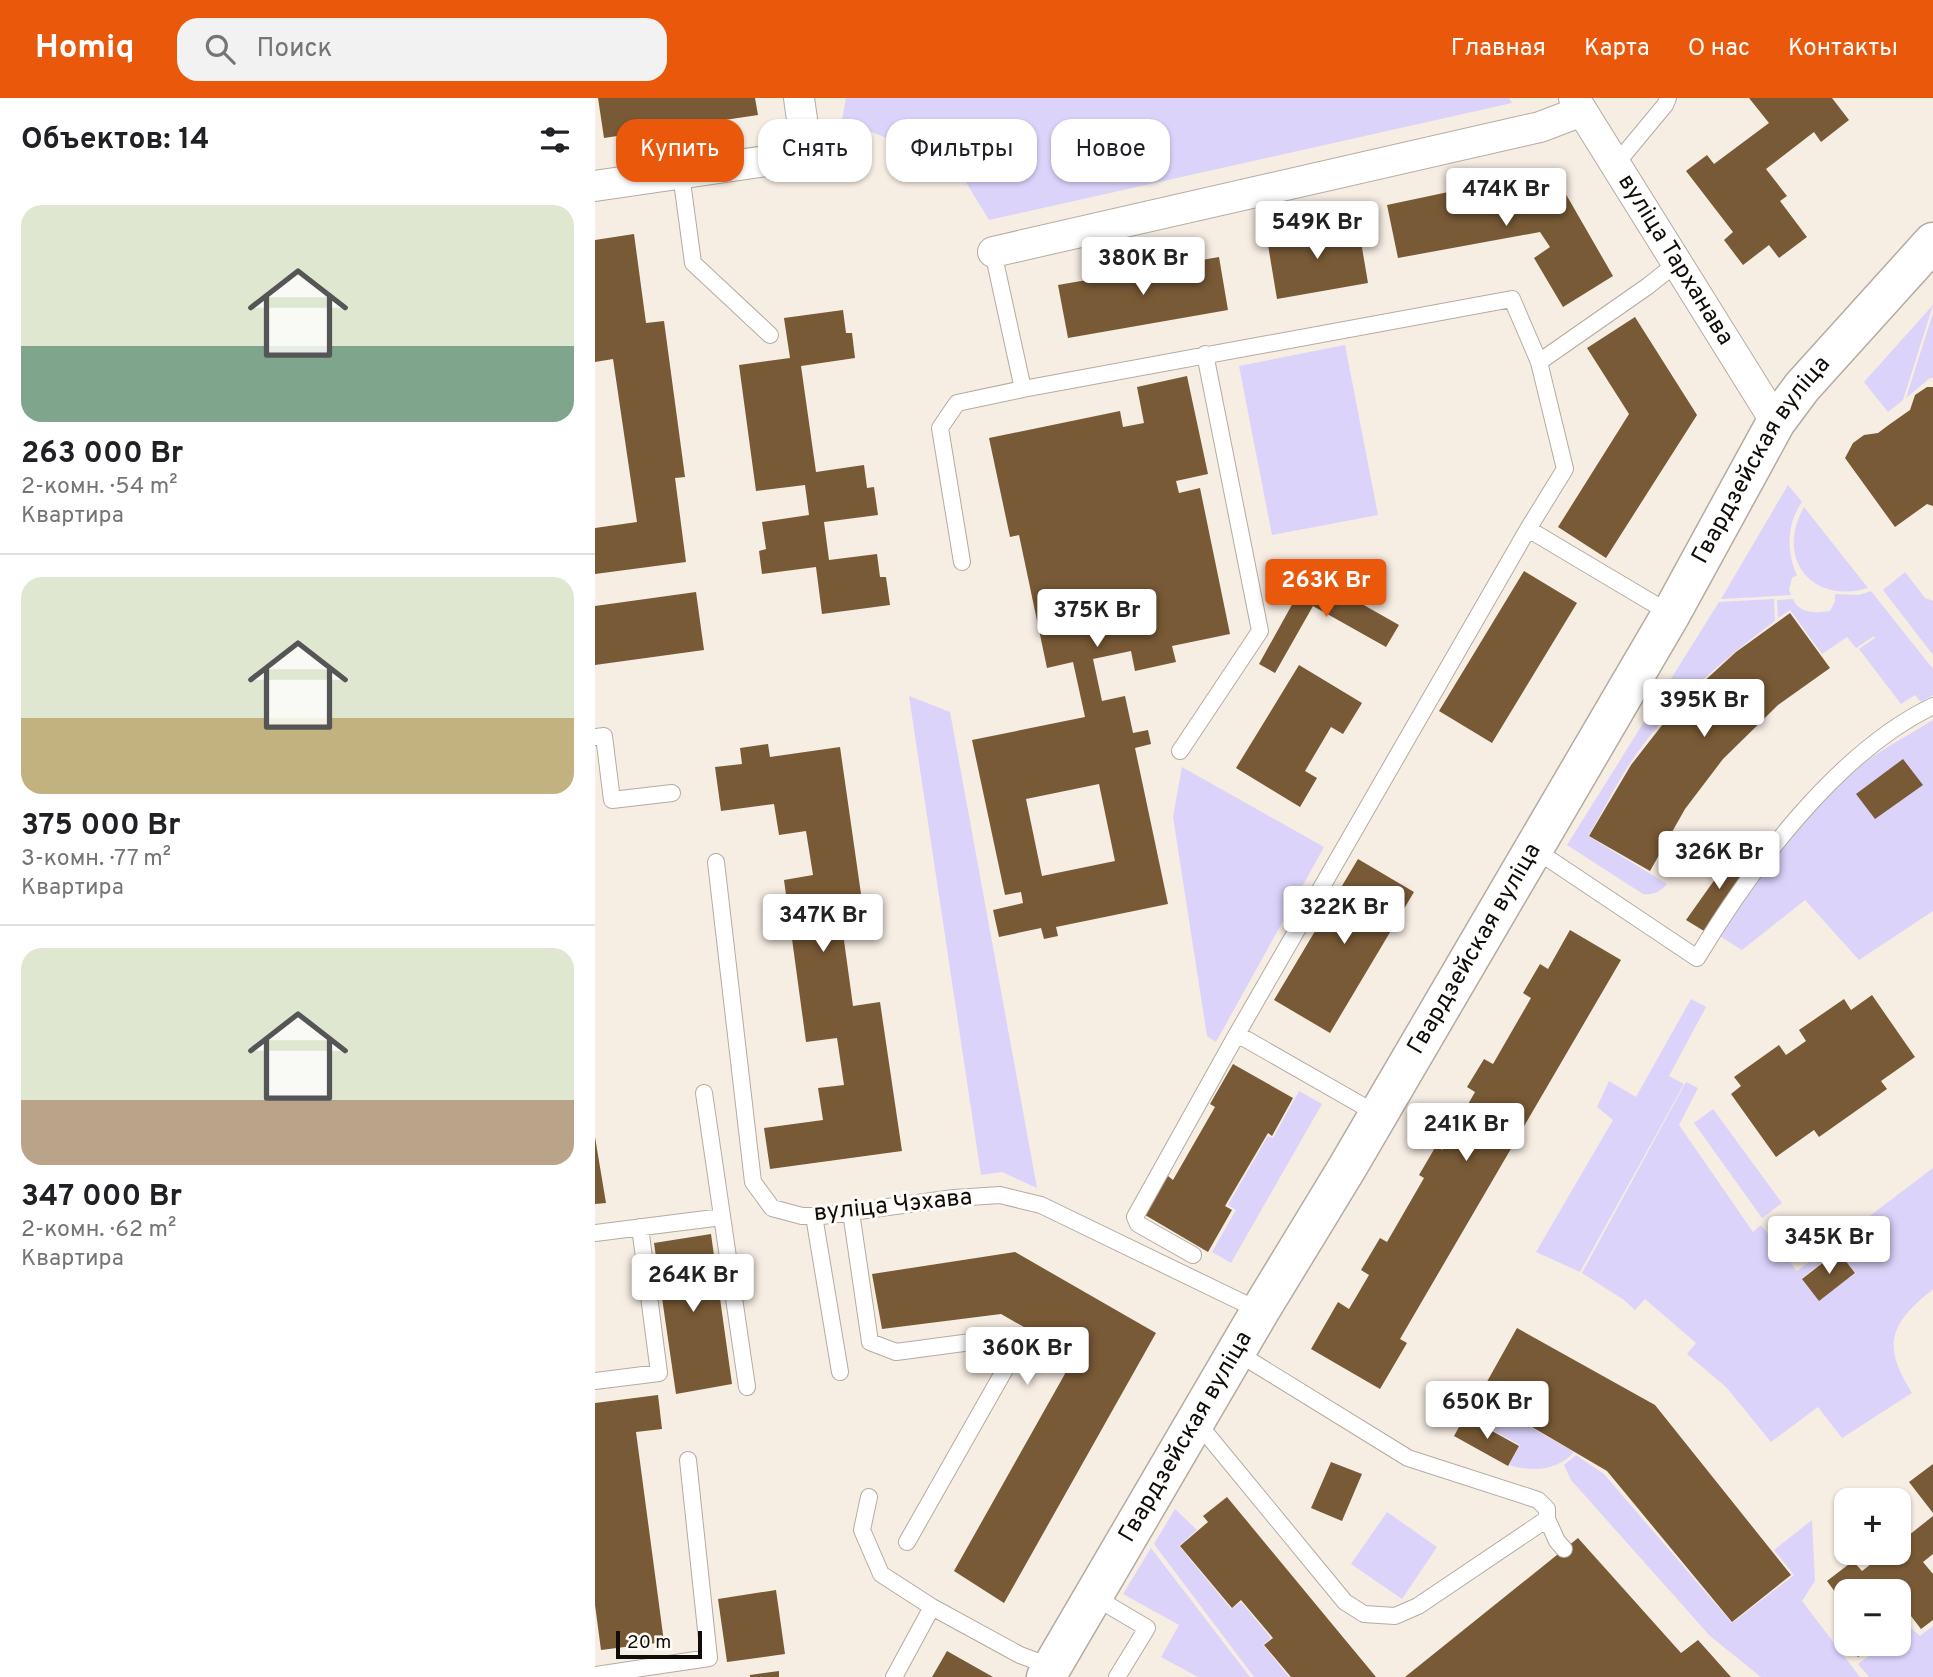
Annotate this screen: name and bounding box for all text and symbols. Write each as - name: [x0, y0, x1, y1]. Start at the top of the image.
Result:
- search box: [177, 18, 667, 81]
- text: Homiq: [35, 28, 135, 70]
- icon: search: [201, 30, 239, 68]
- text: Поиск: [257, 33, 332, 66]
- text: Главная: [1451, 34, 1546, 64]
- text: Карта: [1584, 34, 1650, 64]
- text: О нас: [1688, 34, 1750, 64]
- text: Контакты: [1788, 34, 1898, 64]
- chip: Купить: [616, 119, 744, 182]
- chip: Снять: [758, 119, 872, 182]
- chip: Фильтры: [886, 119, 1037, 182]
- chip: Новое: [1051, 119, 1170, 182]
- icon: filters: [536, 121, 574, 159]
- text: Объектов: 14: [21, 122, 209, 159]
- pin: 474K Br: [1441, 169, 1571, 228]
- street label: вуліца Тарханава: [1610, 169, 1740, 351]
- text: 474K Br: [1462, 176, 1550, 205]
- pin: 549K Br: [1252, 202, 1382, 261]
- text: 549K Br: [1272, 209, 1362, 238]
- pin: 380K Br: [1078, 238, 1208, 297]
- text: 380K Br: [1098, 245, 1188, 274]
- icon: home: [235, 250, 361, 376]
- street label: Гвардзейская вуліца: [1686, 350, 1837, 569]
- text: 263 000 Br: [21, 436, 183, 473]
- text: 2-комн. · 54 m²: [21, 473, 177, 502]
- text: Квартира: [21, 502, 124, 531]
- pin: 263K Br: [1261, 560, 1391, 619]
- text: 263K Br: [1281, 567, 1371, 596]
- pin: 375K Br: [1032, 589, 1162, 649]
- text: 375K Br: [1053, 597, 1141, 626]
- icon: home: [235, 622, 361, 748]
- pin: 395K Br: [1639, 680, 1769, 739]
- text: 395K Br: [1659, 687, 1749, 716]
- text: 375 000 Br: [21, 808, 181, 845]
- pin: 326K Br: [1654, 832, 1784, 891]
- street label: Гвардзейская вуліца: [1402, 838, 1548, 1060]
- text: 326K Br: [1674, 839, 1764, 868]
- text: 3-комн. · 77 m²: [21, 845, 171, 874]
- text: Квартира: [21, 874, 124, 903]
- pin: 322K Br: [1279, 886, 1409, 946]
- pin: 347K Br: [758, 894, 888, 954]
- text: 322K Br: [1300, 894, 1388, 923]
- text: 347K Br: [779, 902, 867, 931]
- icon: home: [235, 993, 361, 1119]
- pin: 241K Br: [1401, 1104, 1531, 1163]
- text: 241K Br: [1423, 1111, 1509, 1140]
- text: 347 000 Br: [21, 1179, 182, 1216]
- street label: вуліца Чэхава: [812, 1183, 974, 1229]
- text: 2-комн. · 62 m²: [21, 1216, 176, 1245]
- pin: 345K Br: [1764, 1216, 1894, 1276]
- text: 345K Br: [1784, 1224, 1874, 1253]
- text: Квартира: [21, 1245, 124, 1274]
- pin: 264K Br: [628, 1254, 758, 1314]
- text: 264K Br: [648, 1262, 738, 1291]
- street label: Гвардзейская вуліца: [1113, 1326, 1260, 1548]
- pin: 360K Br: [962, 1328, 1092, 1387]
- text: 360K Br: [982, 1335, 1072, 1364]
- pin: 650K Br: [1422, 1382, 1552, 1441]
- text: 650K Br: [1442, 1389, 1532, 1418]
- map controls: [1834, 1488, 1911, 1656]
- button: +: [1834, 1488, 1911, 1565]
- button: −: [1834, 1579, 1911, 1656]
- scale bar: [616, 1628, 702, 1660]
- text: 20 m: [627, 1631, 671, 1655]

